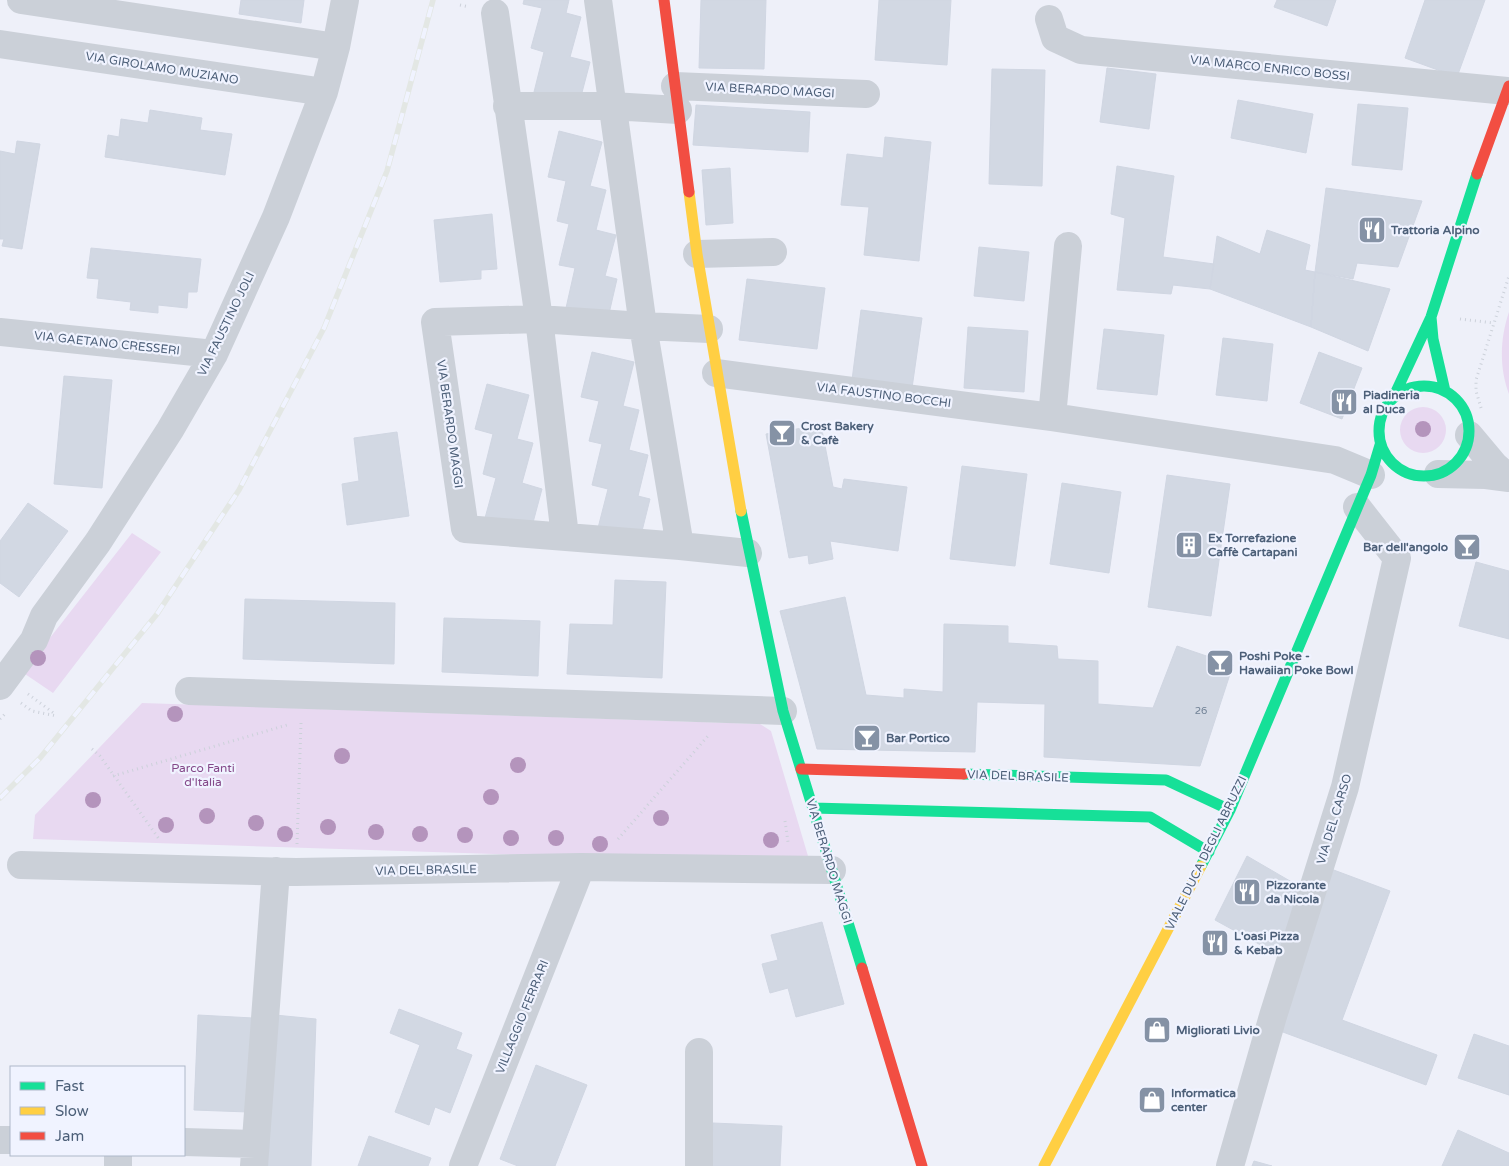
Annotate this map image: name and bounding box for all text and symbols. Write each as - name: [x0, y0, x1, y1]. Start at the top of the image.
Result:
- street label: VIA GIROLAMO MUZIANO: [84, 49, 240, 87]
- street label: VIA MARCO ENRICO BOSSI: [1190, 53, 1350, 83]
- street label: VIA BERARDO MAGGI: [705, 80, 835, 100]
- restaurant icon: Trattoria Alpino: [1357, 215, 1387, 245]
- place label: Trattoria Alpino: [1390, 223, 1480, 238]
- street label: VIA FAUSTINO JOLI: [195, 270, 257, 378]
- street label: VIA GAETANO CRESSERI: [33, 328, 181, 358]
- street label: VIA BERARDO MAGGI: [434, 359, 466, 489]
- street label: VIA FAUSTINO BOCCHI: [816, 380, 952, 410]
- restaurant icon: Piadineria al Duca: [1329, 387, 1359, 417]
- place label: Piadineria al Duca: [1363, 388, 1420, 416]
- bar icon: Crost Bakery & Cafè: [767, 418, 797, 448]
- place label: Crost Bakery & Cafè: [801, 419, 874, 447]
- building icon: Ex Torrefazione Caffè Cartapani: [1174, 530, 1204, 560]
- place label: Ex Torrefazione Caffè Cartapani: [1208, 531, 1297, 560]
- bar icon: Bar dell'angolo: [1452, 532, 1482, 562]
- place label: Bar dell'angolo: [1363, 540, 1448, 555]
- bar icon: Poshi Poke - Hawaiian Poke Bowl: [1205, 648, 1235, 678]
- place label: Poshi Poke - Hawaiian Poke Bowl: [1239, 649, 1354, 677]
- house number: 26: [1195, 705, 1207, 717]
- bar icon: Bar Portico: [852, 723, 882, 753]
- place label: Bar Portico: [886, 731, 950, 745]
- park label: Parco Fanti d'Italia: [171, 761, 235, 789]
- street label: VIA DEL BRASILE: [967, 767, 1069, 785]
- street label: VIA DEL CARSO: [1314, 772, 1354, 866]
- street label: VIALE DUCA DEGLI ABRUZZI: [1163, 774, 1249, 932]
- street label: VIA BERARDO MAGGI: [803, 797, 855, 925]
- street label: VIA DEL BRASILE: [375, 862, 477, 878]
- restaurant icon: Pizzorante da Nicola: [1232, 877, 1262, 907]
- place label: Pizzorante da Nicola: [1266, 878, 1326, 906]
- restaurant icon: L'oasi Pizza & Kebab: [1200, 928, 1230, 958]
- place label: L'oasi Pizza & Kebab: [1234, 929, 1299, 957]
- street label: VILLAGGIO FERRARI: [493, 958, 551, 1076]
- shop icon: Migliorati Livio: [1142, 1015, 1172, 1045]
- place label: Migliorati Livio: [1176, 1023, 1260, 1038]
- legend: [10, 1066, 185, 1156]
- text: Fast: [55, 1077, 85, 1095]
- shop icon: Informatica center: [1137, 1085, 1167, 1115]
- place label: Informatica center: [1171, 1086, 1236, 1114]
- text: Slow: [55, 1102, 89, 1120]
- text: Jam: [55, 1127, 84, 1145]

